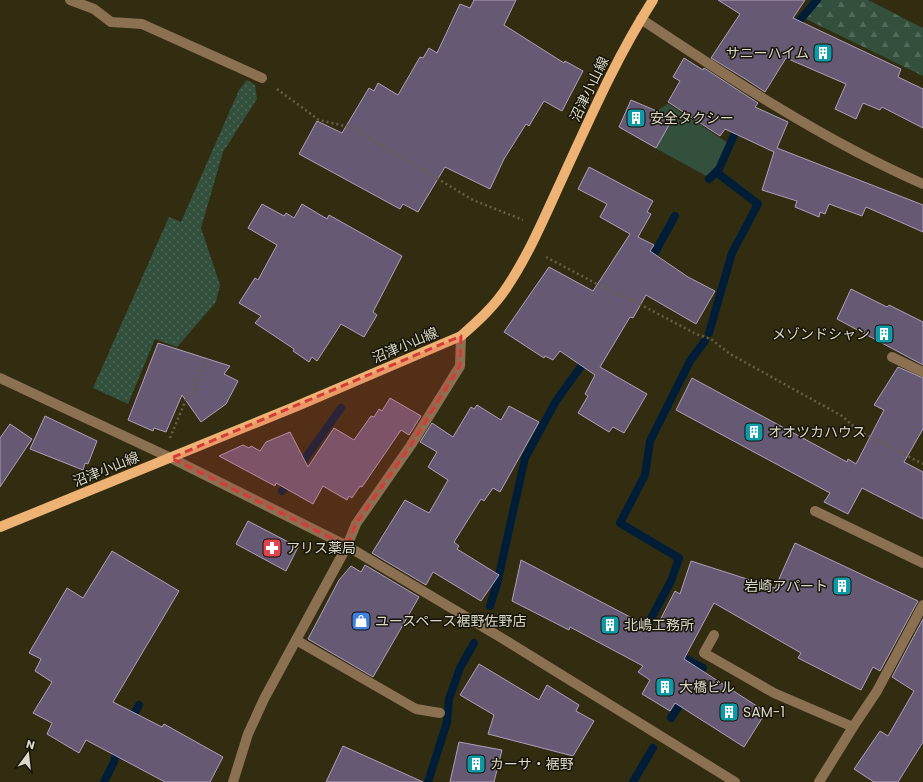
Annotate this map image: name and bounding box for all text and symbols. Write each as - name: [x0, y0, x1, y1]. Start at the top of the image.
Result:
- building icon: サニーハイム: [812, 42, 834, 64]
- place label: サニーハイム: [726, 43, 809, 63]
- street label: 沼津小山線: [565, 53, 613, 125]
- building icon: 安全タクシー: [625, 107, 647, 129]
- place label: 安全タクシー: [650, 108, 734, 128]
- street label: 沼津小山線: [369, 322, 441, 368]
- building icon: メゾンドシャン: [873, 323, 895, 345]
- place label: メゾンドシャン: [772, 324, 870, 344]
- building icon: オオツカハウス: [743, 421, 765, 443]
- place label: オオツカハウス: [768, 422, 866, 442]
- street label: 沼津小山線: [70, 447, 142, 491]
- pharmacy icon: アリス薬局: [261, 537, 283, 559]
- place label: アリス薬局: [286, 538, 356, 558]
- building icon: 岩崎アパート: [831, 575, 853, 597]
- place label: 岩崎アパート: [744, 576, 828, 596]
- shop icon: ユースペース裾野佐野店: [350, 610, 372, 632]
- place label: ユースペース裾野佐野店: [375, 611, 527, 631]
- building icon: 北嶋工務所: [599, 614, 621, 636]
- place label: 北嶋工務所: [624, 615, 694, 635]
- building icon: 大橋ビル: [654, 676, 676, 698]
- place label: 大橋ビル: [679, 677, 735, 697]
- building icon: SAM-1: [718, 701, 740, 723]
- place label: SAM-1: [743, 702, 785, 722]
- north arrow: [8, 734, 48, 774]
- text: N: [25, 736, 37, 753]
- building icon: カーサ・裾野: [465, 753, 487, 775]
- place label: カーサ・裾野: [490, 754, 574, 774]

